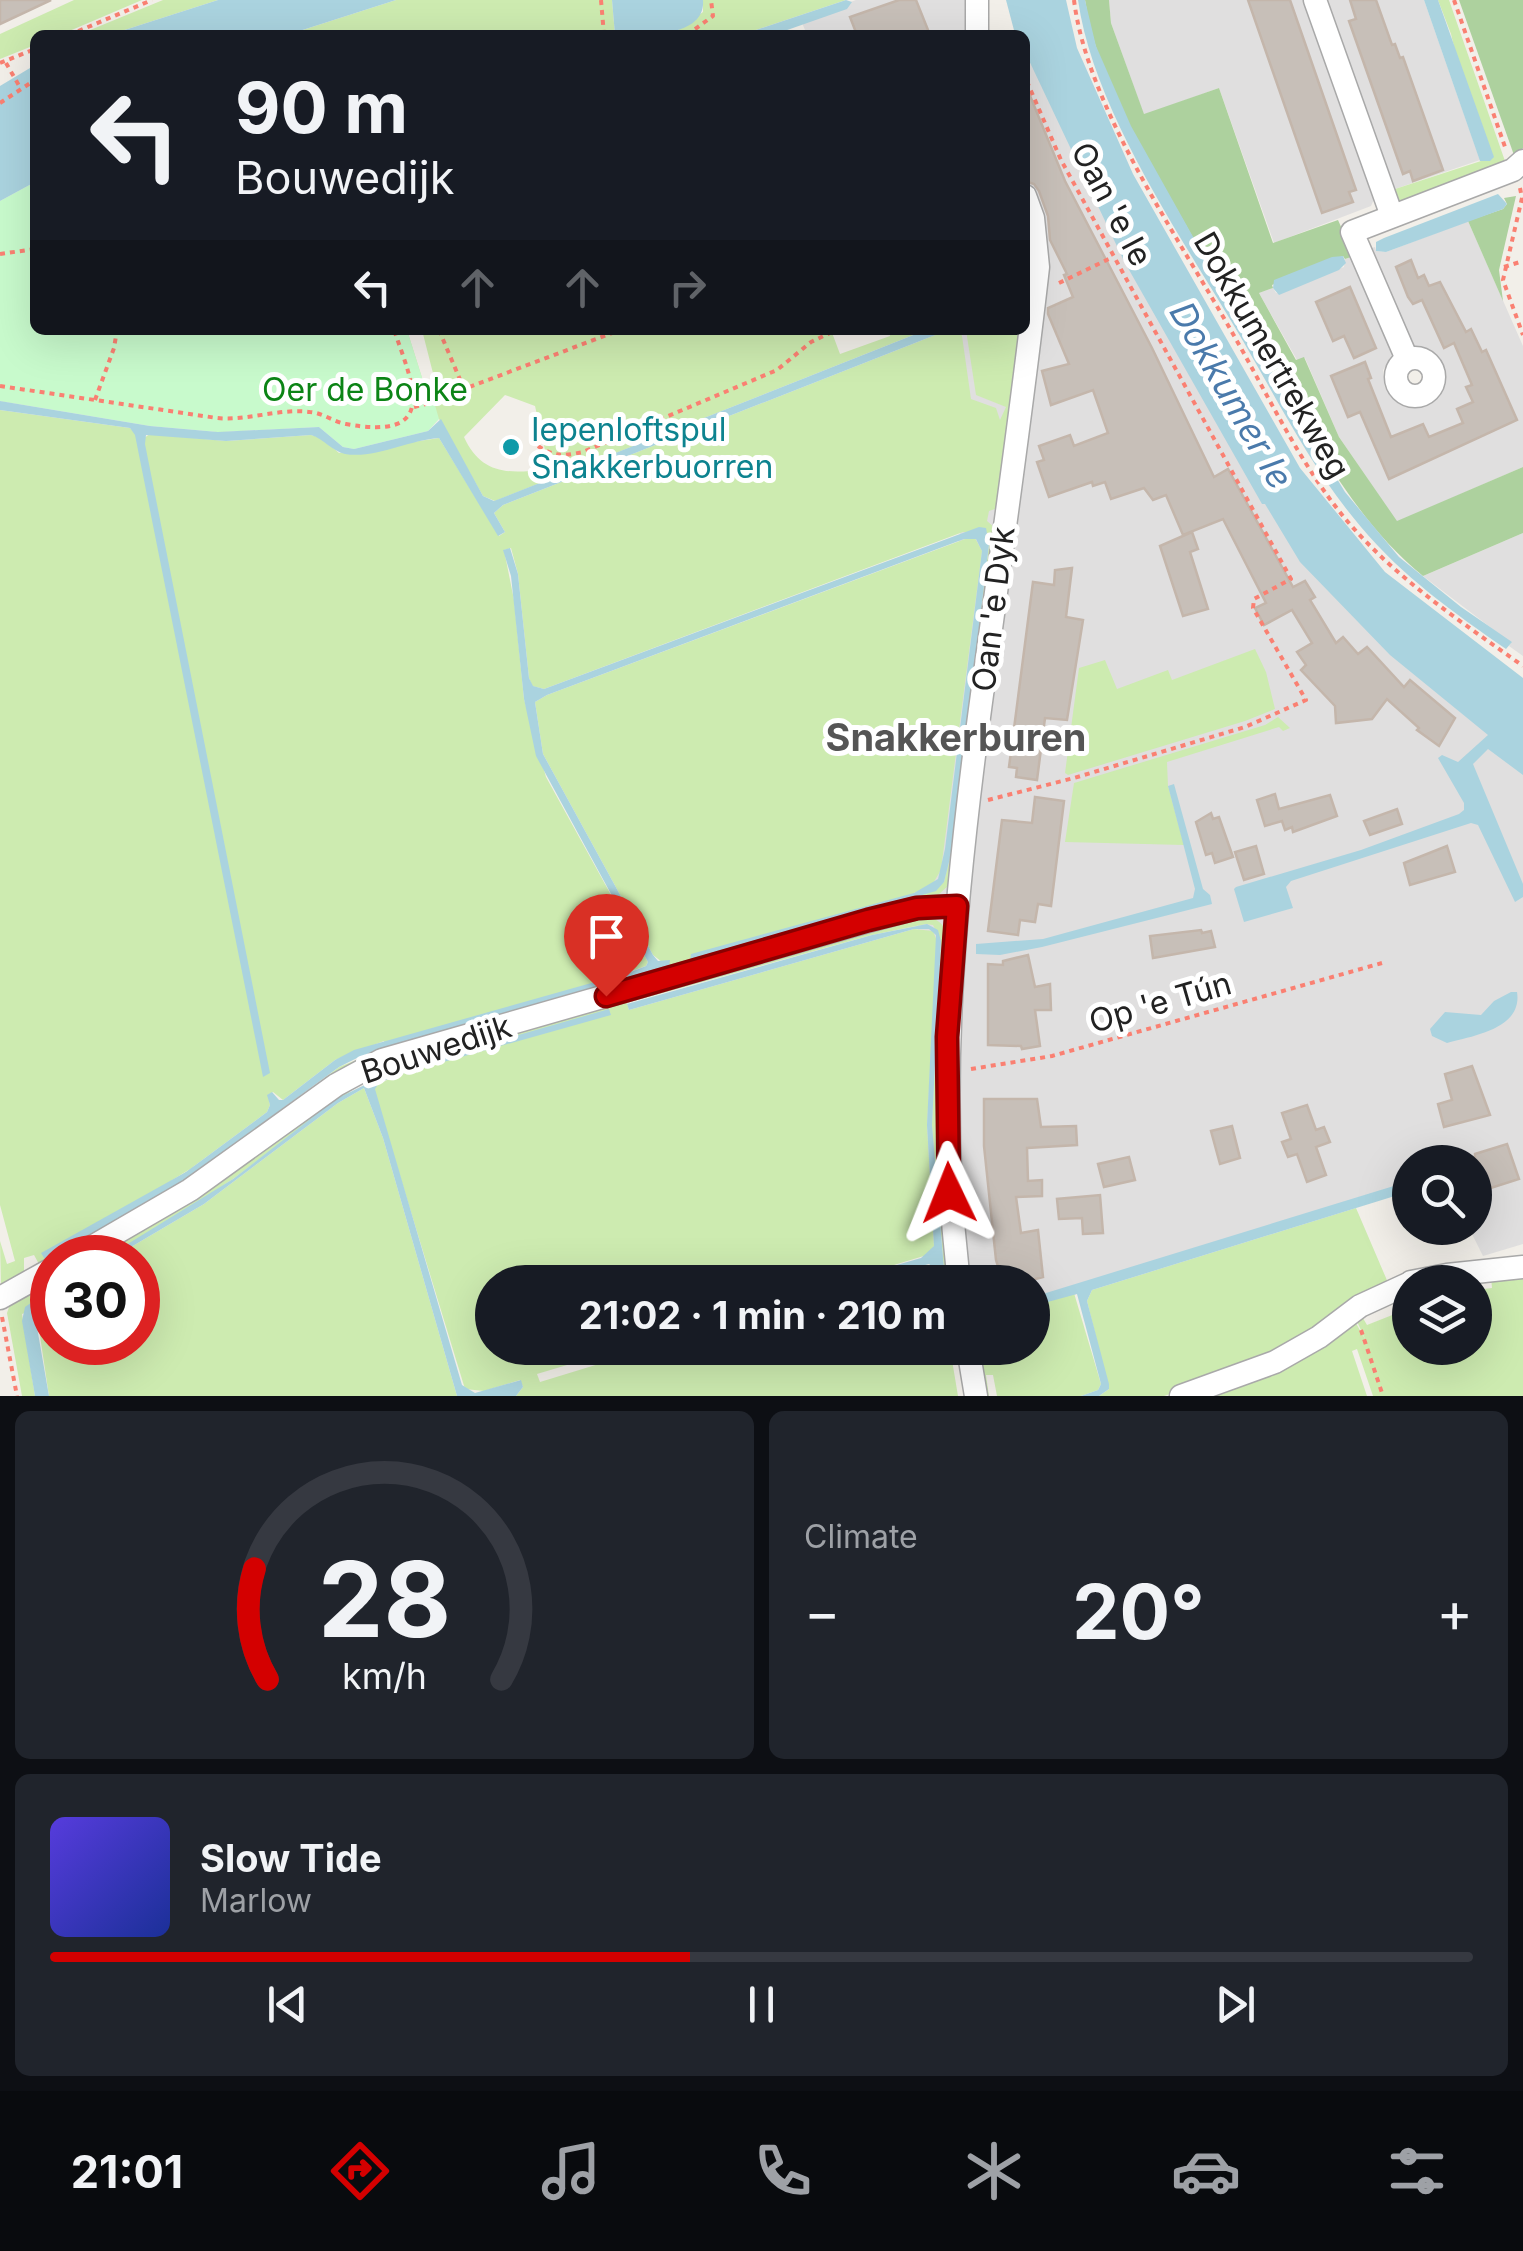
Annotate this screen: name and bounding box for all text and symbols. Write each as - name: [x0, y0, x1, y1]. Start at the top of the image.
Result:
- text: 90 m: [235, 65, 408, 150]
- icon: left: [70, 70, 200, 200]
- street label: Oan 'e Ie: [1063, 136, 1161, 272]
- text: Bouwedijk: [235, 150, 454, 205]
- street label: Dokkumertrekweg: [1186, 225, 1358, 485]
- icon: left: [345, 260, 400, 315]
- icon: ahead: [450, 260, 505, 315]
- icon: ahead: [555, 260, 610, 315]
- icon: right: [660, 260, 715, 315]
- water label: Dokkumer Ie: [1162, 294, 1302, 496]
- park label: Oer de Bonke: [262, 370, 468, 409]
- place label: Iepenloftspul Snakkerbuorren: [531, 410, 773, 486]
- marker: Iepenloftspul Snakkerbuorren: [500, 436, 522, 458]
- street label: Oan 'e Dyk: [964, 524, 1023, 694]
- district label: Snakkerburen: [826, 714, 1087, 760]
- pin: [564, 894, 649, 997]
- icon: arrive: [579, 909, 634, 964]
- street label: Op 'e Tún: [1084, 963, 1236, 1041]
- street label: Bouwedijk: [356, 1006, 517, 1092]
- position arrow: [897, 1141, 1001, 1245]
- map controls: [1392, 1145, 1492, 1365]
- button: search: [1392, 1145, 1492, 1245]
- speed limit sign: 30: [30, 1235, 160, 1365]
- button: layers: [1392, 1265, 1492, 1365]
- text: 21:02 · 1 min · 210 m: [579, 1292, 946, 1338]
- text: Climate: [804, 1517, 918, 1556]
- text: 28: [318, 1536, 451, 1662]
- text: 20°: [1072, 1566, 1205, 1657]
- text: −: [804, 1579, 840, 1645]
- text: +: [1437, 1579, 1473, 1645]
- text: km/h: [342, 1654, 427, 1698]
- text: Slow Tide: [200, 1835, 382, 1881]
- text: Marlow: [200, 1881, 312, 1920]
- icon: previous: [260, 1977, 315, 2032]
- icon: pause: [734, 1977, 789, 2032]
- icon: next: [1208, 1977, 1263, 2032]
- icon: directions: [325, 2136, 395, 2206]
- icon: music: [536, 2136, 606, 2206]
- icon: phone: [748, 2136, 818, 2206]
- icon: climate: [959, 2136, 1029, 2206]
- icon: car: [1171, 2136, 1241, 2206]
- icon: filters: [1382, 2136, 1452, 2206]
- text: 21:01: [71, 2144, 183, 2199]

